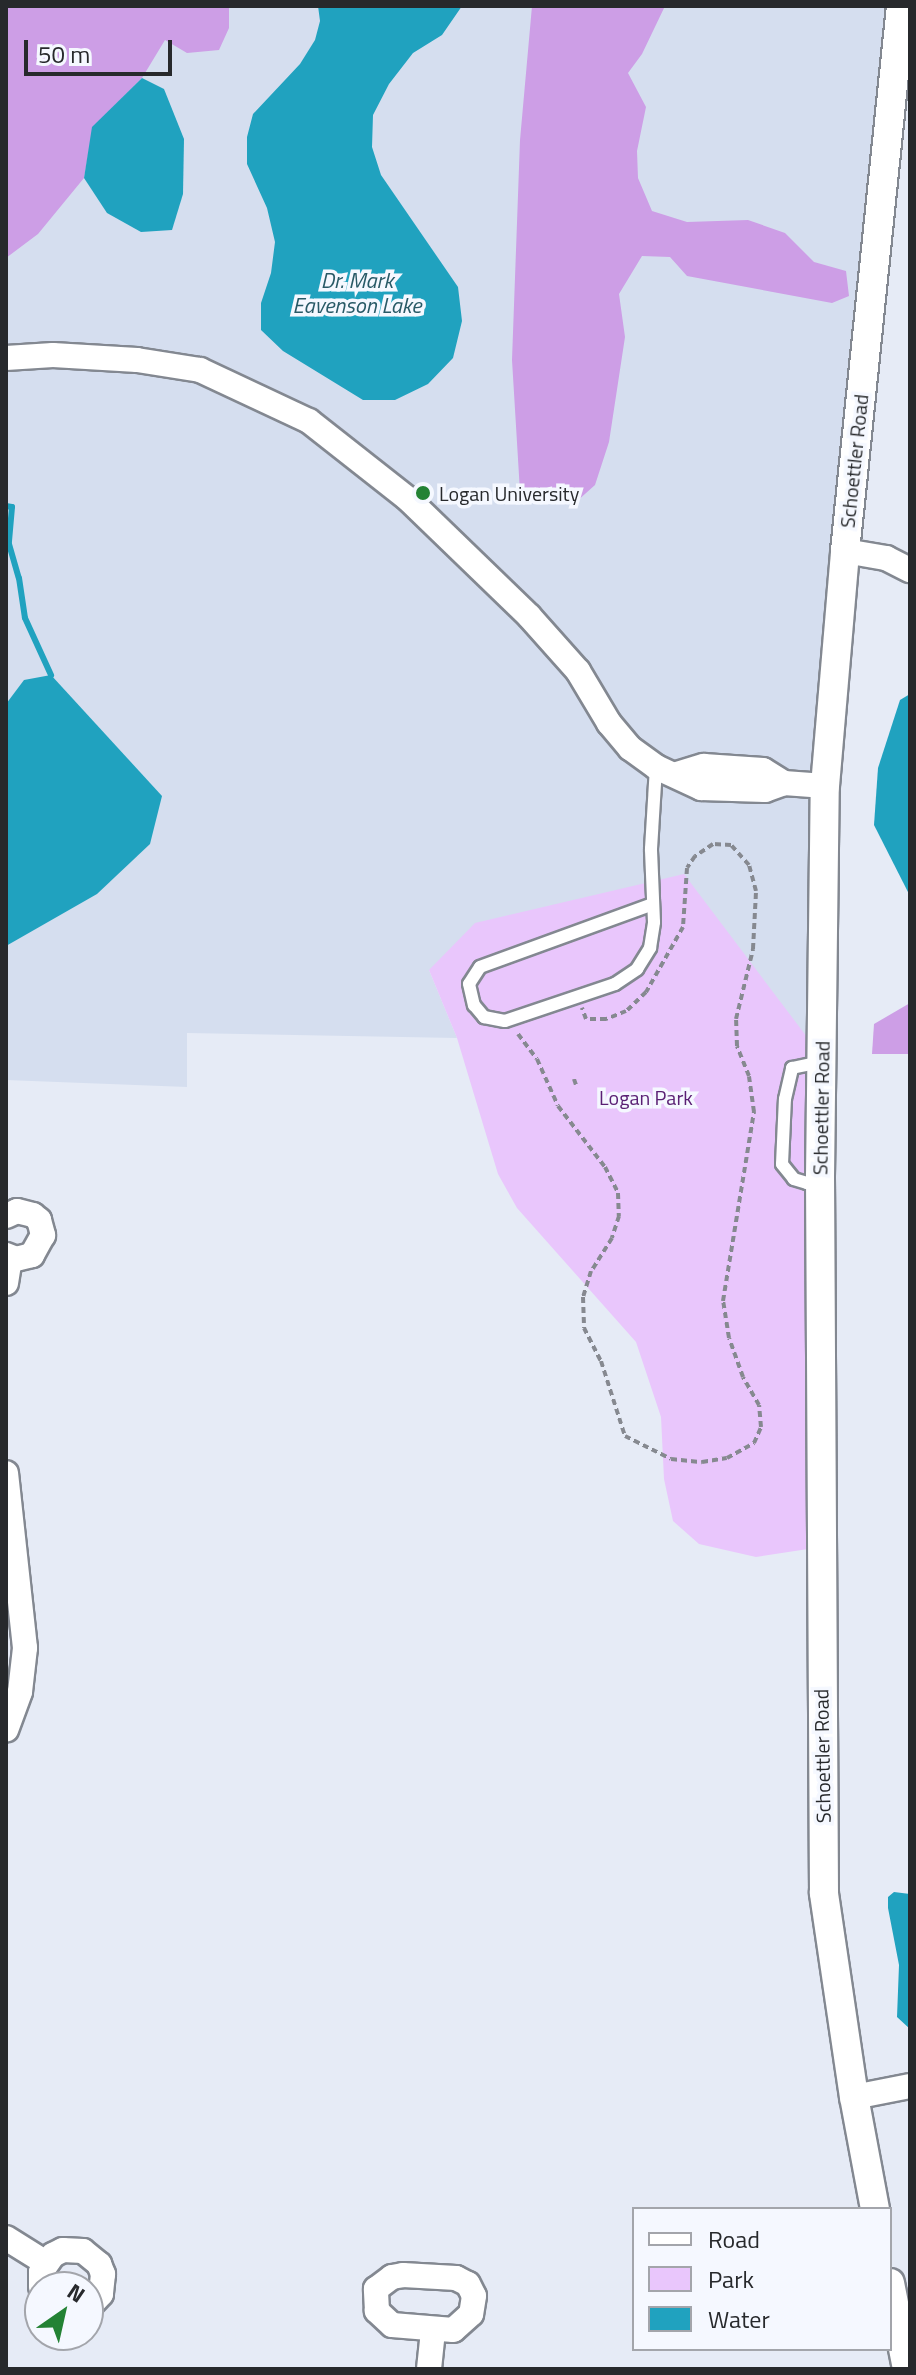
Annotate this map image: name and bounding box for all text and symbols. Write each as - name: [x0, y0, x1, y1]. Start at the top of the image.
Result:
- scale bar: [28, 24, 176, 74]
- text: 50 m: [38, 36, 90, 72]
- water label: Dr. Mark Eavenson Lake: [293, 267, 421, 318]
- street label: Schoettler Road: [835, 393, 873, 529]
- place label: Logan University: [439, 481, 579, 505]
- marker: Logan University: [414, 484, 432, 502]
- street label: Schoettler Road: [808, 1041, 834, 1175]
- park label: Logan Park: [599, 1085, 693, 1109]
- street label: Schoettler Road: [809, 1689, 835, 1823]
- legend: [632, 2207, 892, 2351]
- text: Road: [708, 2221, 760, 2257]
- text: Park: [708, 2261, 754, 2297]
- north arrow: [24, 2271, 104, 2351]
- text: N: [60, 2274, 92, 2311]
- text: Water: [708, 2301, 770, 2337]

